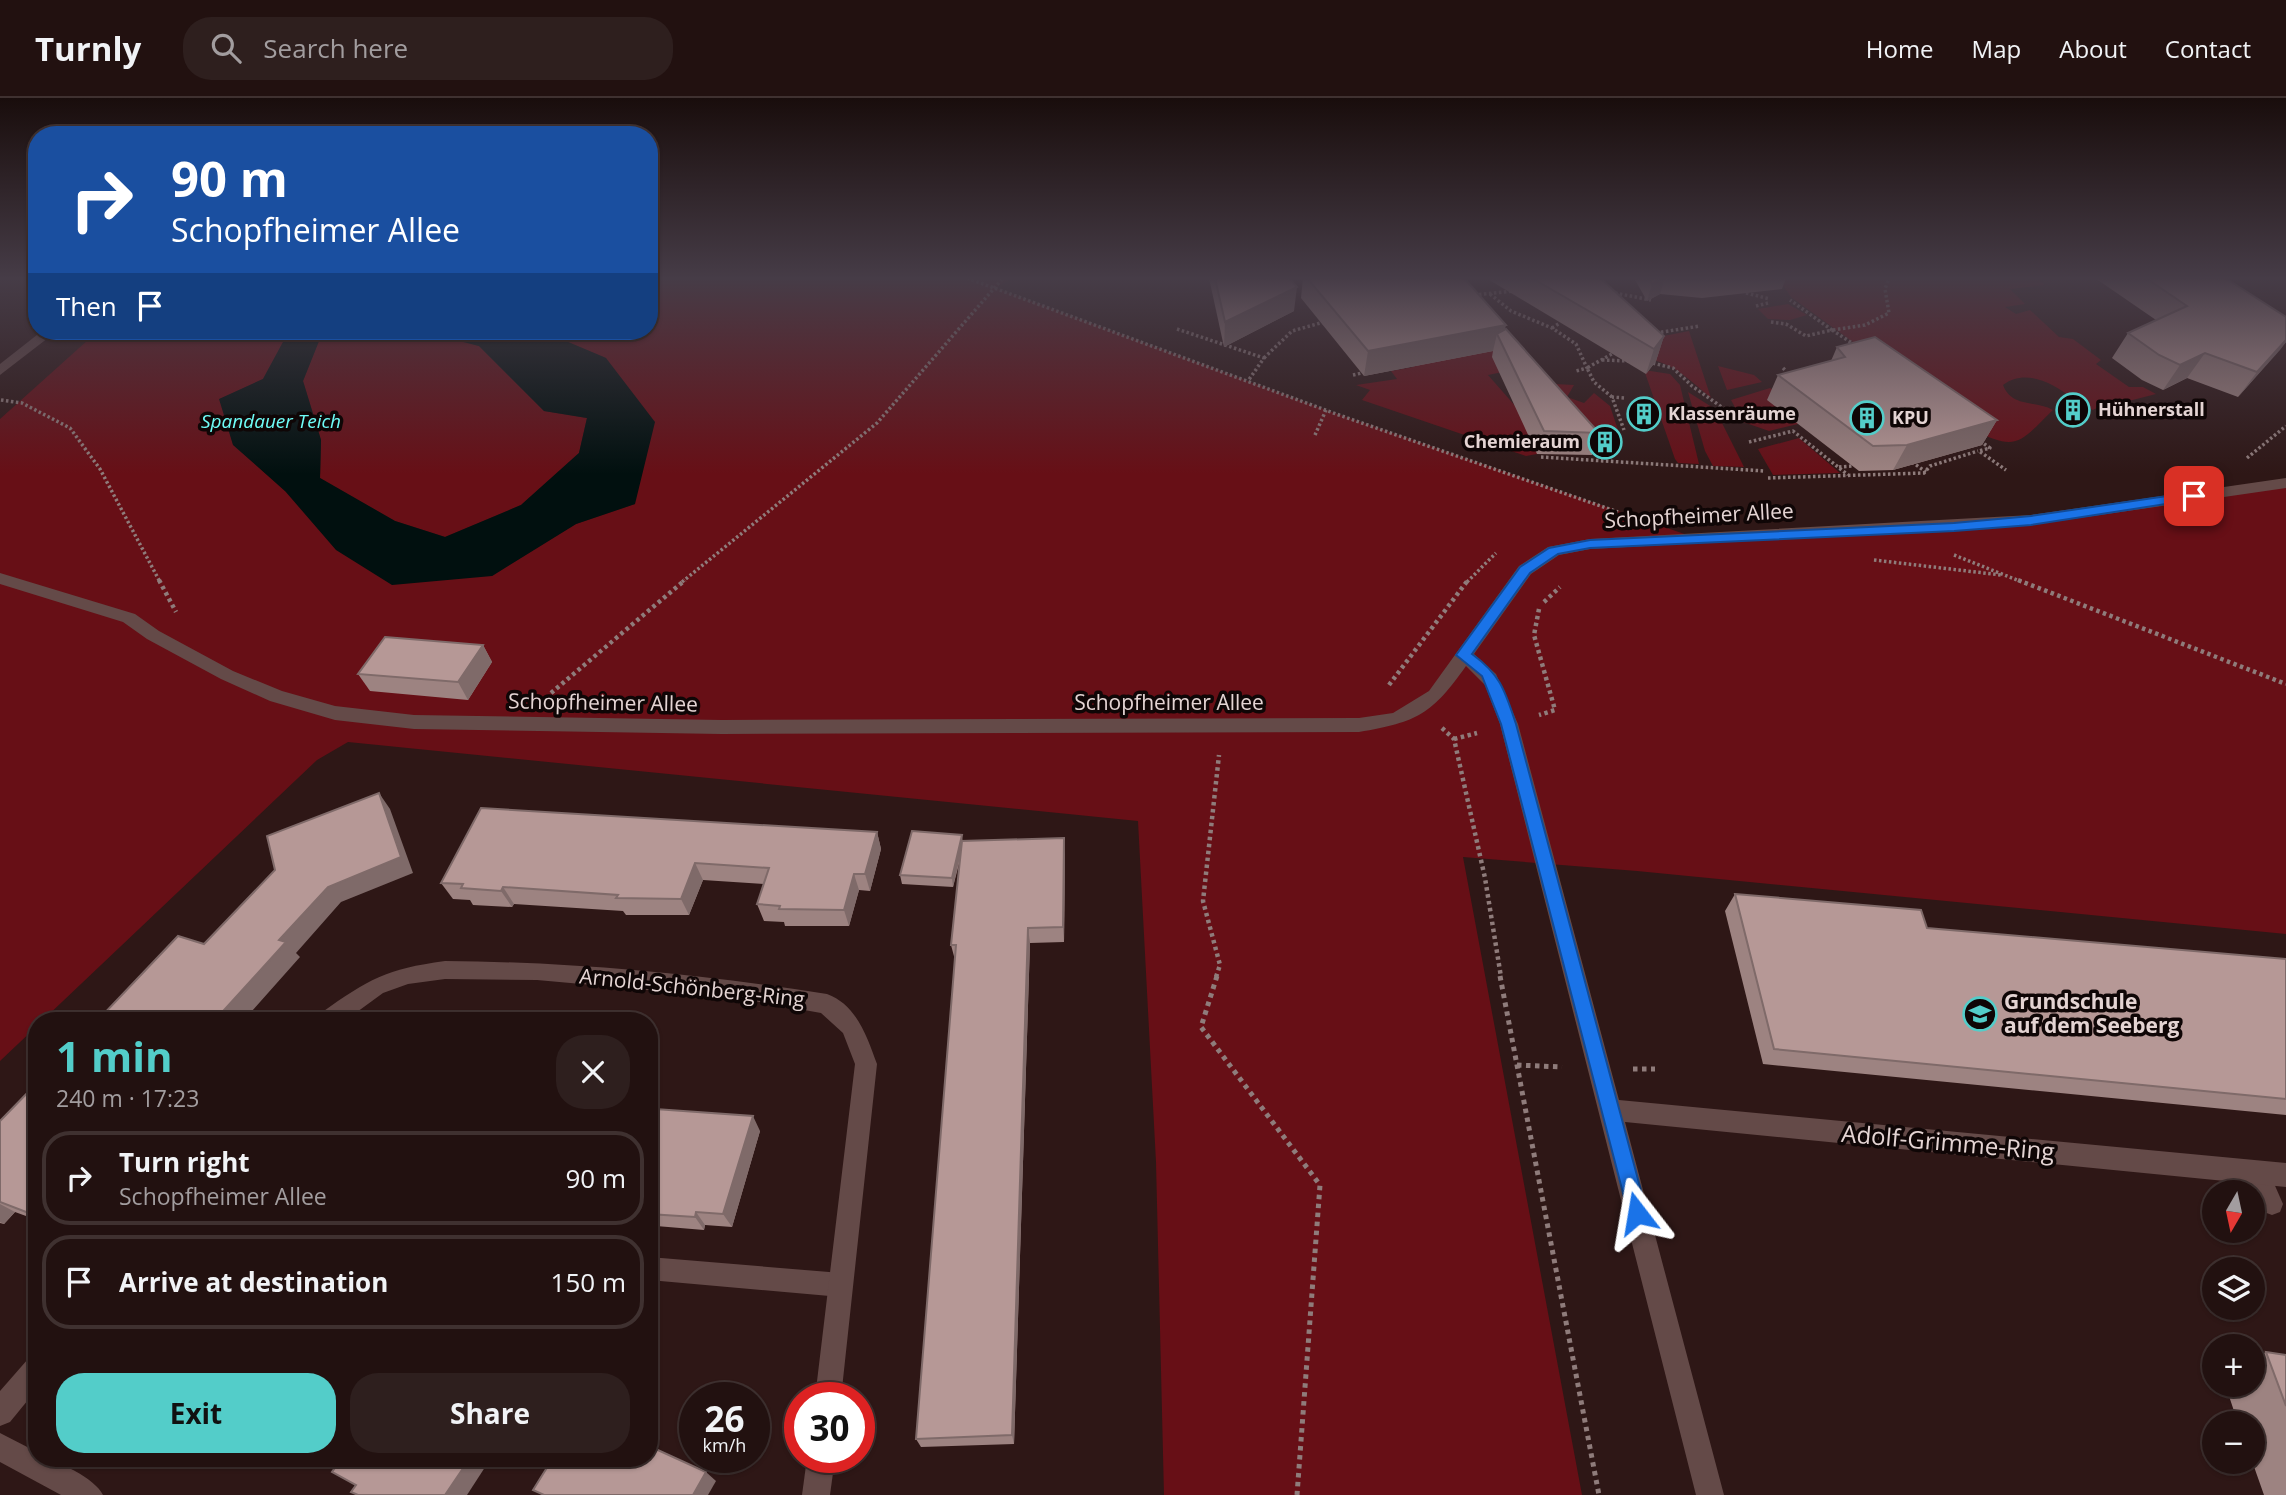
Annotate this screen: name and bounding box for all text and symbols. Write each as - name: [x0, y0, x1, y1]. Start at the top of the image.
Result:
- search box: [183, 17, 673, 80]
- text: Turnly: [35, 26, 141, 71]
- icon: search: [207, 29, 245, 67]
- text: Search here: [263, 30, 408, 66]
- text: Home: [1866, 32, 1934, 65]
- text: Map: [1972, 32, 2021, 65]
- text: About: [2059, 32, 2127, 65]
- text: Contact: [2165, 32, 2251, 65]
- text: 90 m: [171, 145, 288, 211]
- icon: right: [56, 154, 147, 245]
- text: Schopfheimer Allee: [171, 208, 460, 251]
- icon: arrive: [131, 287, 169, 325]
- text: Then: [56, 288, 117, 324]
- building icon: Hühnerstall: [2054, 391, 2092, 429]
- building icon: Klassenräume: [1625, 395, 1663, 433]
- place label: Hühnerstall: [2098, 397, 2205, 421]
- building icon: KPU: [1848, 399, 1886, 437]
- place label: Klassenräume: [1668, 401, 1796, 425]
- place label: KPU: [1892, 405, 1929, 429]
- water label: Spandauer Teich: [201, 408, 341, 434]
- building icon: Chemieraum: [1586, 423, 1624, 461]
- place label: Chemieraum: [1464, 429, 1580, 453]
- pin: [2164, 466, 2224, 526]
- icon: arrive: [2175, 477, 2213, 515]
- street label: Schopfheimer Allee: [1603, 496, 1794, 534]
- street label: Schopfheimer Allee: [508, 686, 698, 718]
- street label: Schopfheimer Allee: [1074, 688, 1264, 716]
- street label: Arnold-Schönberg-Ring: [578, 961, 806, 1013]
- place label: Grundschule auf dem Seeberg: [2004, 987, 2179, 1039]
- school or university icon: Grundschule auf dem Seeberg: [1961, 995, 1999, 1033]
- text: 1 min: [56, 1027, 173, 1084]
- button: close: [556, 1035, 630, 1109]
- text: 240 m · 17:23: [56, 1082, 199, 1114]
- street label: Adolf-Grimme-Ring: [1840, 1116, 2056, 1167]
- text: Turn right: [119, 1144, 250, 1180]
- icon: right: [60, 1159, 98, 1197]
- text: 90 m: [565, 1160, 626, 1196]
- position arrow: [1600, 1176, 1674, 1250]
- text: Schopfheimer Allee: [119, 1180, 327, 1212]
- north arrow: [2202, 1180, 2264, 1242]
- map controls: [2202, 1180, 2265, 1474]
- button: layers: [2202, 1257, 2265, 1320]
- icon: arrive: [60, 1263, 98, 1301]
- text: Arrive at destination: [119, 1264, 388, 1300]
- text: 150 m: [551, 1264, 626, 1300]
- button: +: [2202, 1334, 2265, 1397]
- button: Exit: [56, 1373, 336, 1453]
- button: Share: [350, 1373, 630, 1453]
- speed limit sign: 30: [784, 1382, 875, 1473]
- text: 26: [704, 1395, 745, 1442]
- button: −: [2202, 1411, 2265, 1474]
- text: km/h: [703, 1433, 746, 1457]

